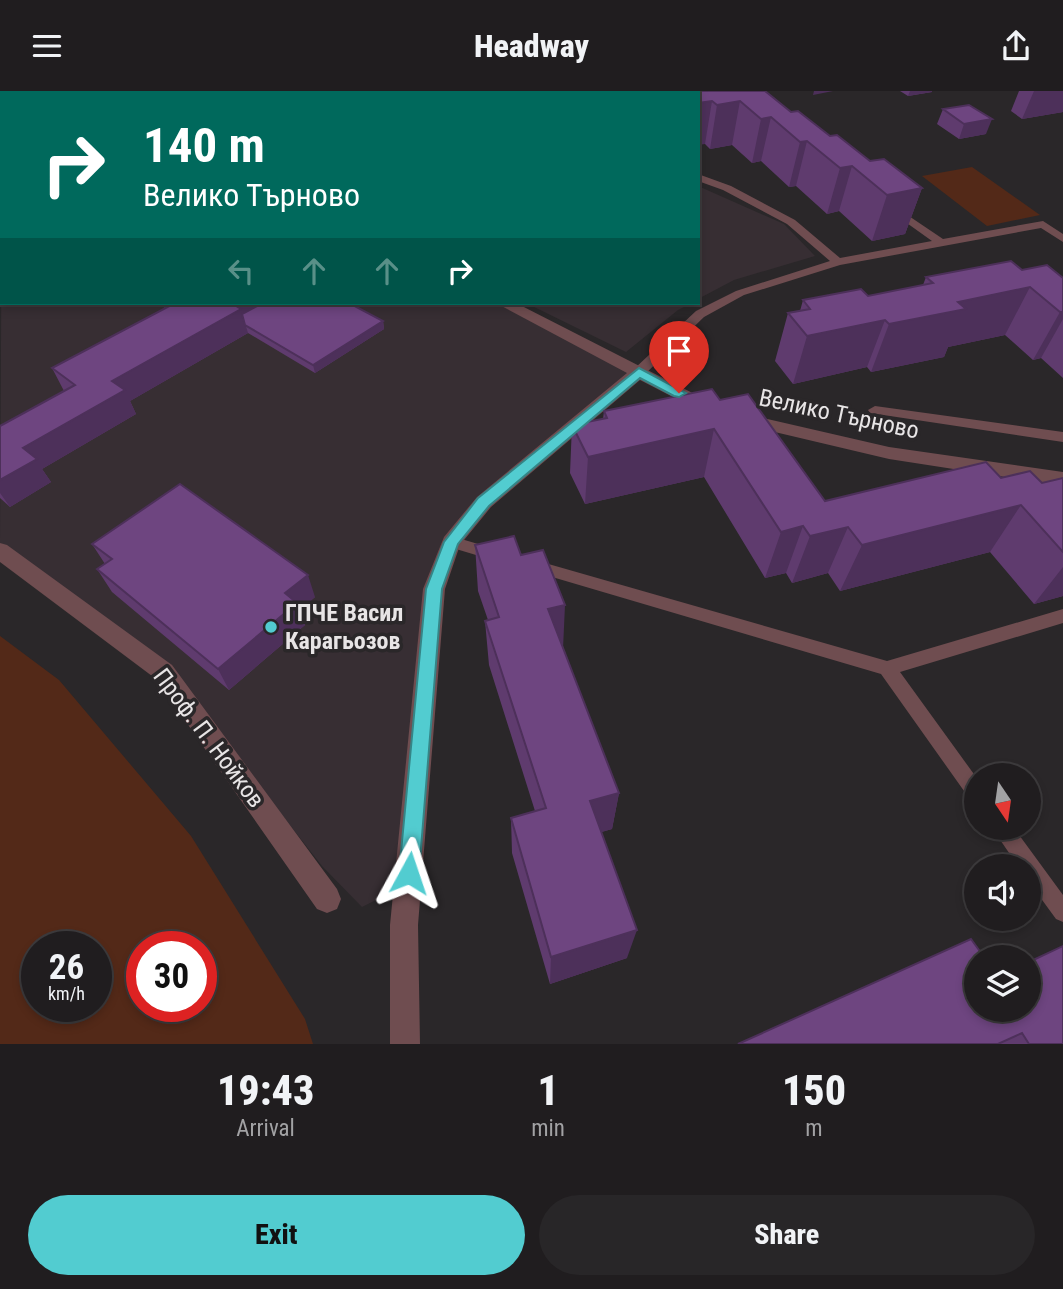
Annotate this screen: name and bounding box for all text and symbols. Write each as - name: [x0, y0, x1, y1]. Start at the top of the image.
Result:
- icon: menu: [28, 27, 66, 65]
- text: Headway: [474, 27, 589, 65]
- icon: share: [997, 27, 1035, 65]
- text: 140 m: [143, 117, 265, 174]
- icon: right: [28, 119, 119, 210]
- text: Велико Търново: [143, 176, 360, 214]
- icon: left: [222, 252, 260, 290]
- icon: ahead: [295, 252, 333, 290]
- icon: ahead: [368, 252, 406, 290]
- icon: right: [441, 252, 479, 290]
- pin: [649, 321, 709, 393]
- icon: arrive: [660, 332, 698, 370]
- street label: Велико Търново: [756, 383, 922, 445]
- place label: ГПЧЕ Васил Карагьозов: [285, 599, 403, 655]
- marker: ГПЧЕ Васил Карагьозов: [263, 619, 279, 635]
- street label: Проф. П. Нойков: [148, 663, 270, 813]
- north arrow: [964, 763, 1041, 840]
- map controls: [964, 763, 1041, 1022]
- position arrow: [372, 836, 446, 910]
- button: sound: [964, 854, 1041, 931]
- speed limit sign: 30: [126, 931, 217, 1022]
- button: layers: [964, 945, 1041, 1022]
- text: 26: [49, 947, 84, 988]
- text: km/h: [48, 983, 85, 1004]
- text: 19:43: [217, 1066, 314, 1115]
- text: 1: [537, 1066, 559, 1115]
- text: 150: [782, 1066, 846, 1115]
- text: Arrival: [236, 1115, 295, 1142]
- text: min: [531, 1115, 565, 1142]
- text: m: [805, 1115, 823, 1142]
- button: Exit: [28, 1195, 525, 1275]
- button: Share: [539, 1195, 1035, 1275]

